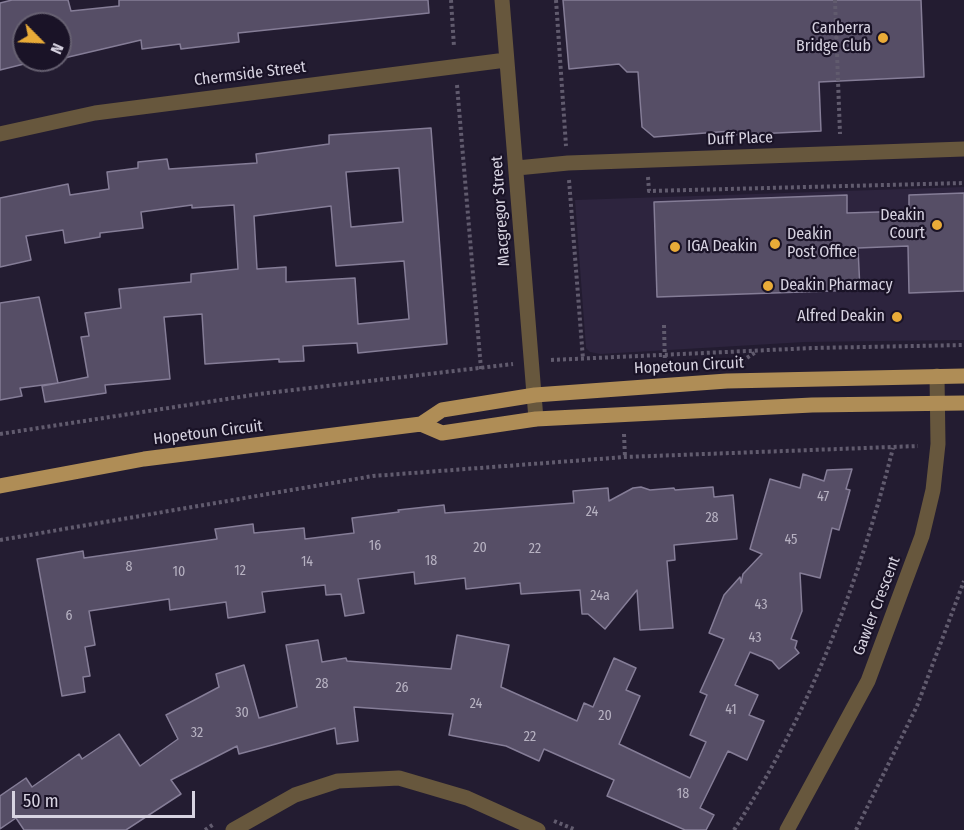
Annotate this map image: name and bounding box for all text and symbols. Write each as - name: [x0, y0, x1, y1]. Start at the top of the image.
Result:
- north arrow: [12, 12, 72, 72]
- place label: Canberra Bridge Club: [796, 19, 871, 57]
- marker: Canberra Bridge Club: [876, 31, 890, 45]
- text: N: [46, 40, 68, 57]
- street label: Chermside Street: [193, 58, 307, 90]
- street label: Duff Place: [707, 128, 773, 150]
- street label: Macgregor Street: [488, 155, 514, 267]
- place label: Deakin Court: [880, 206, 925, 244]
- marker: Deakin Court: [930, 218, 944, 232]
- place label: Deakin Post Office: [787, 225, 857, 263]
- place label: IGA Deakin: [687, 237, 757, 257]
- marker: Deakin Post Office: [768, 237, 782, 251]
- marker: IGA Deakin: [668, 240, 682, 254]
- place label: Deakin Pharmacy: [780, 276, 893, 296]
- marker: Deakin Pharmacy: [761, 279, 775, 293]
- place label: Alfred Deakin: [797, 307, 885, 327]
- marker: Alfred Deakin: [890, 310, 904, 324]
- street label: Hopetoun Circuit: [634, 354, 744, 378]
- street label: Hopetoun Circuit: [152, 417, 264, 449]
- house number: 47: [817, 489, 829, 505]
- house number: 24: [586, 504, 598, 520]
- house number: 28: [705, 510, 719, 526]
- house number: 45: [784, 532, 798, 548]
- house number: 16: [369, 538, 381, 554]
- house number: 20: [473, 540, 487, 556]
- house number: 22: [529, 541, 541, 557]
- house number: 18: [425, 553, 437, 569]
- house number: 14: [301, 554, 313, 570]
- street label: Gawler Crescent: [849, 554, 905, 658]
- house number: 8: [126, 559, 132, 575]
- house number: 12: [234, 563, 246, 579]
- house number: 10: [173, 564, 185, 580]
- house number: 24a: [590, 588, 610, 604]
- house number: 43: [755, 597, 767, 613]
- house number: 6: [66, 608, 72, 624]
- house number: 43: [749, 630, 761, 646]
- house number: 28: [315, 676, 329, 692]
- house number: 26: [395, 680, 409, 696]
- house number: 24: [470, 696, 482, 712]
- house number: 41: [725, 702, 737, 718]
- house number: 30: [235, 705, 249, 721]
- house number: 20: [598, 708, 612, 724]
- house number: 32: [191, 725, 203, 741]
- house number: 22: [524, 729, 536, 745]
- scale bar: [15, 779, 198, 817]
- house number: 18: [677, 786, 689, 802]
- text: 50 m: [23, 790, 59, 812]

